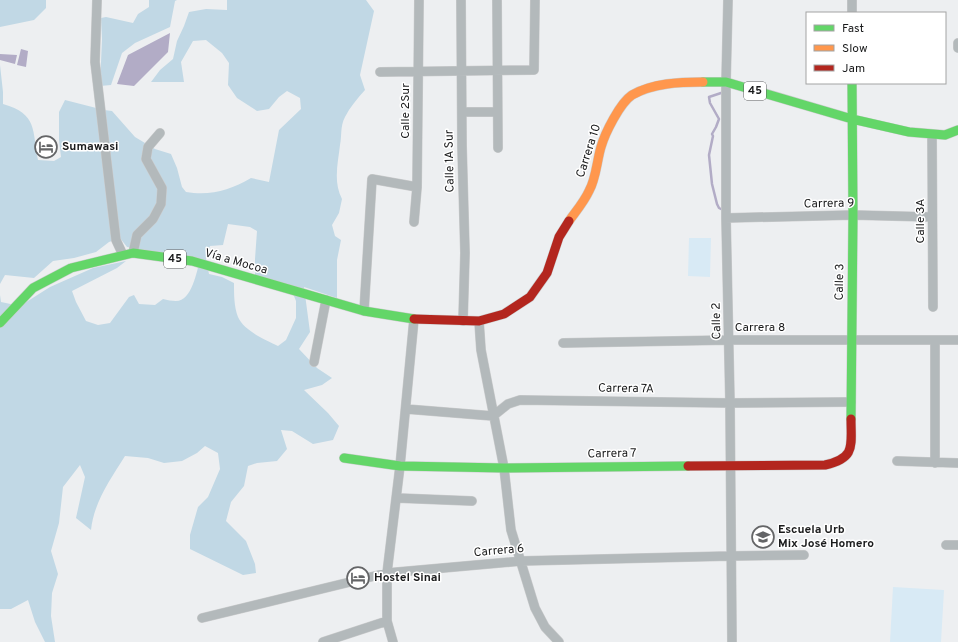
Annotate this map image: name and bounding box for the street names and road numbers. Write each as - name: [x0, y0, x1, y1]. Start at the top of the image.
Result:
- road number: 45: [744, 82, 766, 100]
- street label: Calle 2Sur: [398, 83, 414, 139]
- street label: Carrera 10: [573, 122, 605, 180]
- street label: Calle 1A Sur: [441, 129, 459, 193]
- street label: Carrera 9: [804, 196, 854, 212]
- street label: Calle 3A: [913, 199, 929, 243]
- street label: Vía a Mocoa: [203, 245, 269, 279]
- road number: 45: [164, 250, 186, 268]
- street label: Calle 3: [832, 263, 848, 301]
- street label: Calle 2: [709, 302, 725, 340]
- street label: Carrera 8: [735, 320, 785, 336]
- street label: Carrera 7A: [598, 381, 654, 397]
- street label: Carrera 7: [587, 446, 637, 462]
- street label: Carrera 6: [473, 541, 525, 561]

